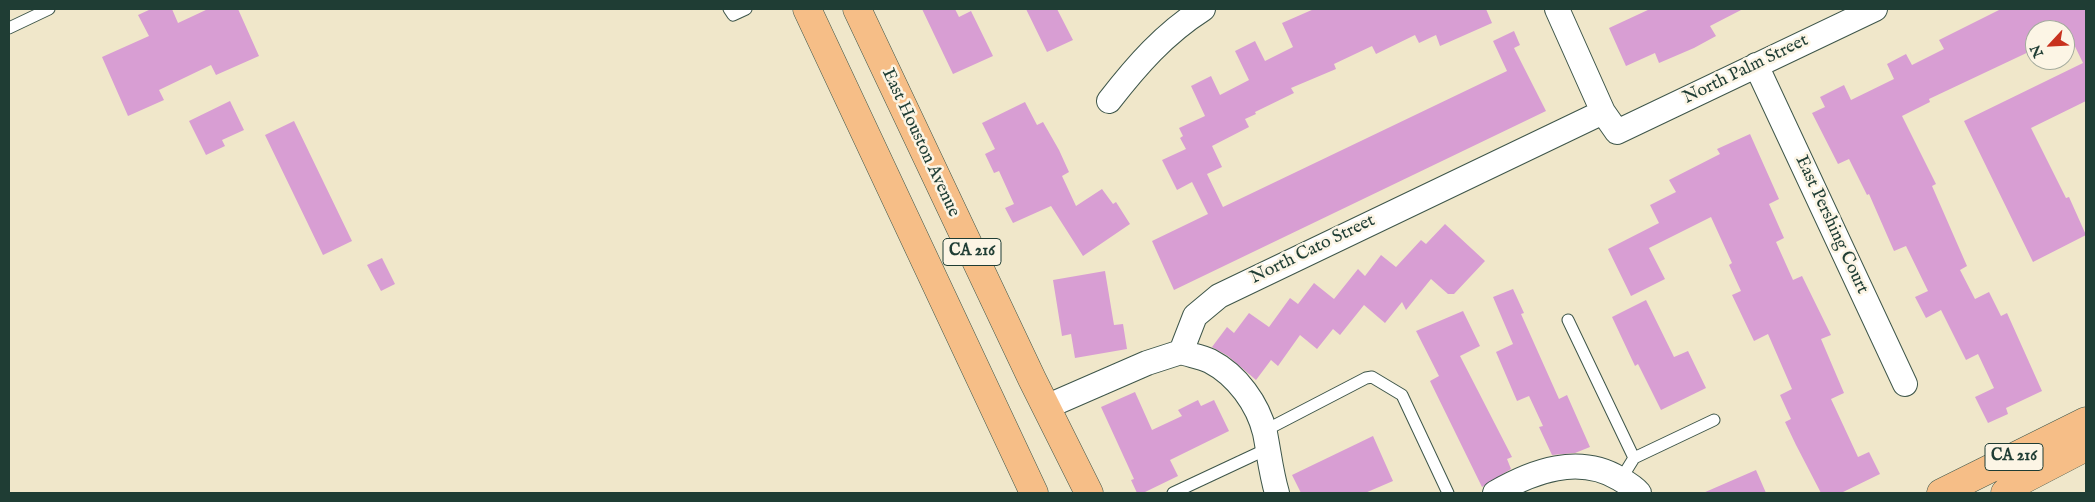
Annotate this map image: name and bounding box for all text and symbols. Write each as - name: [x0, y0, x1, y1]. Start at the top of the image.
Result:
- north arrow: [2025, 20, 2075, 70]
- street label: North Palm Street: [1680, 30, 1812, 110]
- text: N: [2027, 42, 2048, 60]
- street label: East Houston Avenue: [876, 65, 964, 221]
- street label: East Pershing Court: [1789, 152, 1873, 298]
- street label: North Cato Street: [1247, 210, 1379, 290]
- road number: CA 216: [943, 238, 1001, 266]
- road number: CA 216: [1985, 444, 2043, 471]

